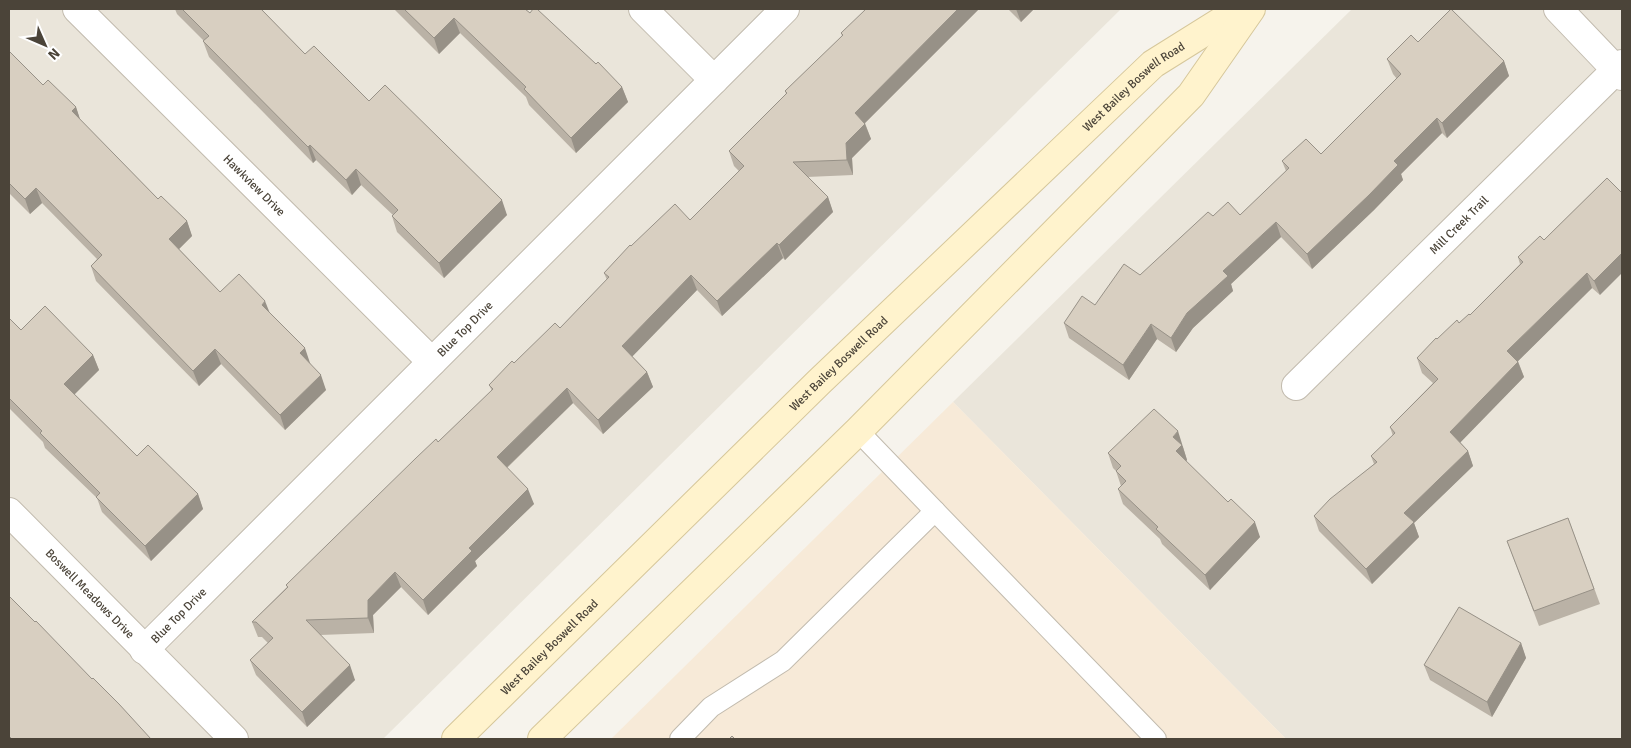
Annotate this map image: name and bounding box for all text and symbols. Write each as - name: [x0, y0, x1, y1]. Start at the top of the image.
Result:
- north arrow: [20, 20, 70, 70]
- street label: West Bailey Boswell Road: [1080, 39, 1188, 135]
- text: N: [44, 44, 63, 63]
- street label: Hawkview Drive: [220, 152, 288, 220]
- street label: Mill Creek Trail: [1427, 193, 1492, 258]
- street label: Blue Top Drive: [434, 298, 496, 360]
- street label: West Bailey Boswell Road: [787, 313, 891, 415]
- street label: Boswell Meadows Drive: [42, 546, 137, 642]
- street label: Blue Top Drive: [148, 585, 210, 647]
- street label: West Bailey Boswell Road: [498, 596, 602, 699]

